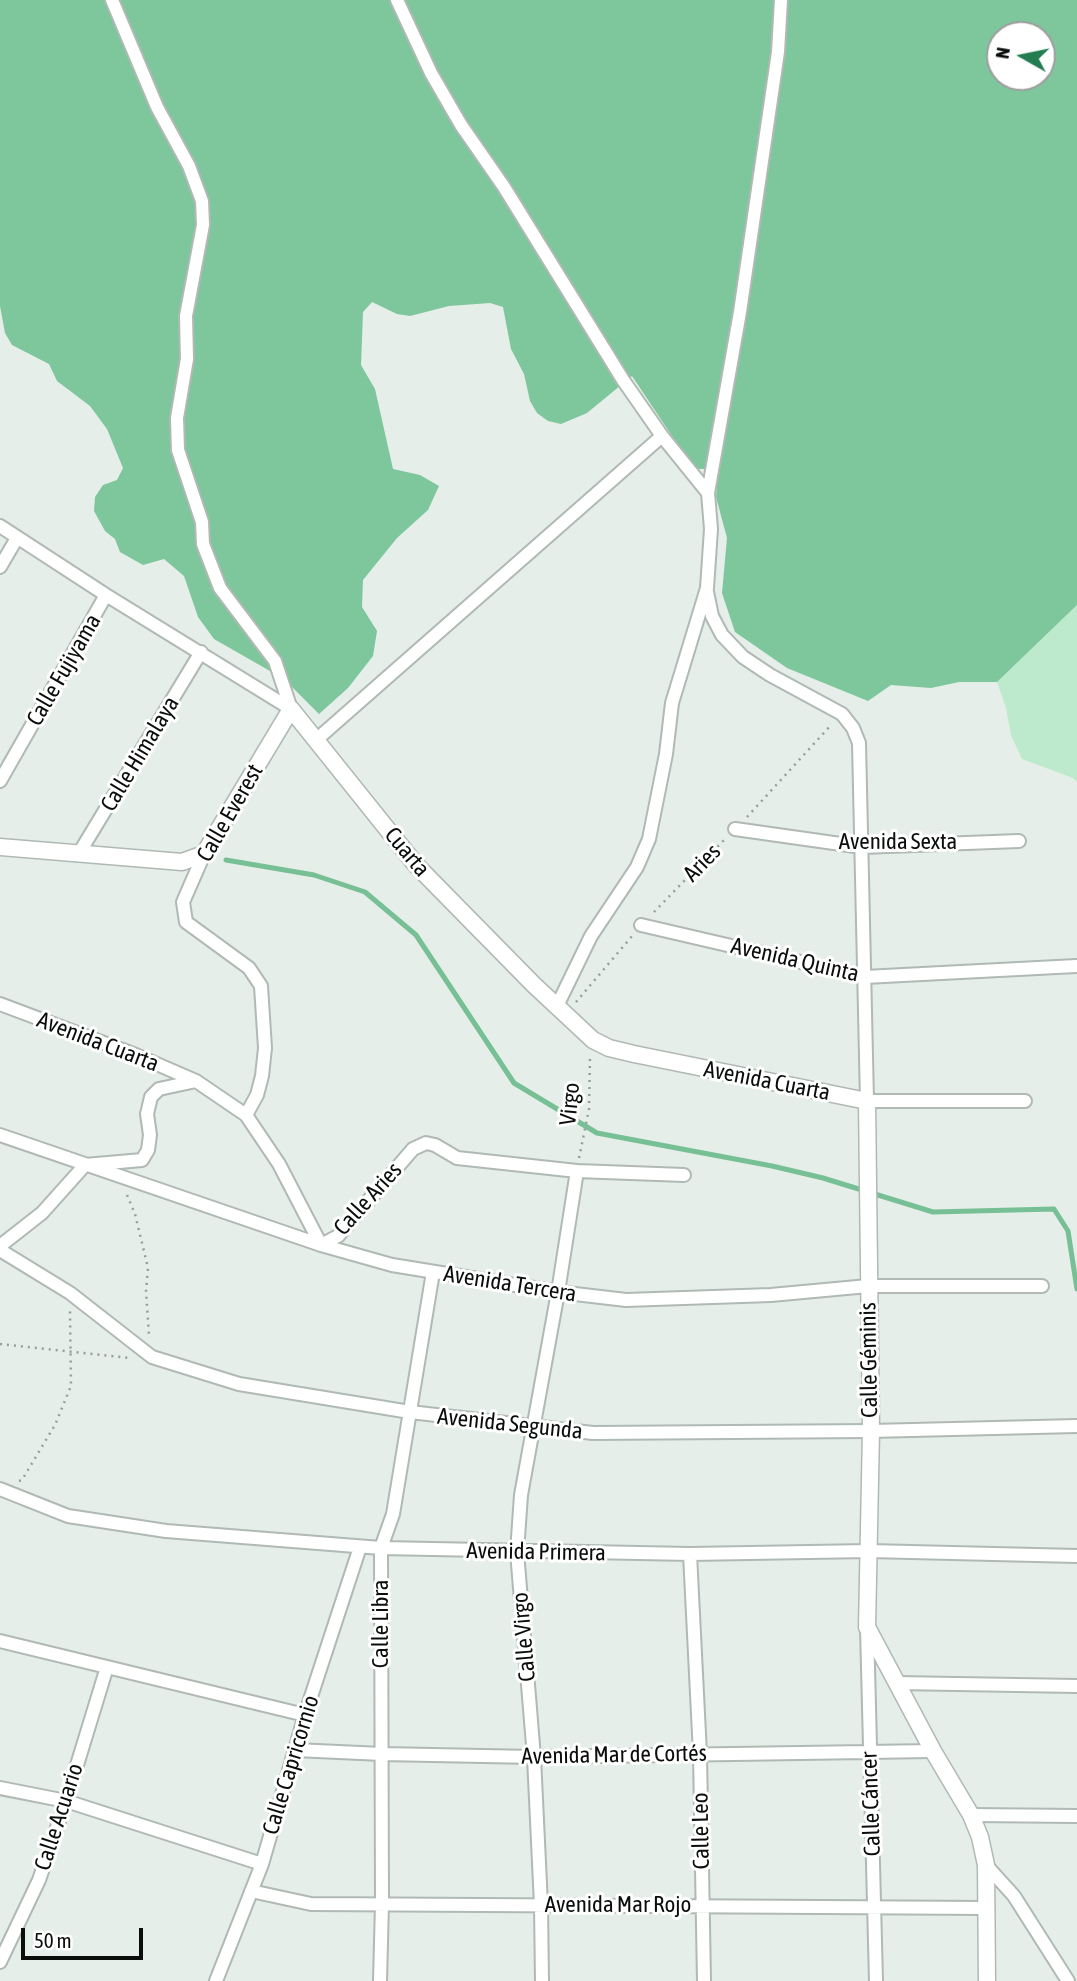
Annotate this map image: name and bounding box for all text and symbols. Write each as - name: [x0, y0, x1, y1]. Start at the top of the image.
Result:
- north arrow: [986, 21, 1056, 91]
- text: N: [990, 46, 1014, 60]
- street label: Calle Fujiyama: [21, 609, 107, 731]
- street label: Calle Himalaya: [95, 692, 185, 816]
- street label: Calle Everest: [191, 759, 269, 867]
- street label: Cuarta: [378, 822, 436, 882]
- street label: Avenida Sexta: [839, 828, 957, 856]
- street label: Aries: [678, 838, 726, 888]
- street label: Avenida Quinta: [728, 932, 862, 988]
- street label: Avenida Cuarta: [33, 1006, 163, 1078]
- street label: Avenida Cuarta: [701, 1055, 833, 1107]
- street label: Virgo: [554, 1081, 586, 1127]
- street label: Calle Aries: [328, 1157, 408, 1241]
- street label: Avenida Tercera: [442, 1260, 578, 1308]
- street label: Calle Géminis: [854, 1302, 884, 1418]
- street label: Avenida Segunda: [436, 1403, 584, 1445]
- street label: Avenida Primera: [466, 1537, 606, 1567]
- street label: Calle Libra: [367, 1580, 395, 1668]
- street label: Calle Virgo: [506, 1591, 542, 1683]
- street label: Calle Capricornio: [257, 1692, 325, 1838]
- street label: Avenida Mar de Cortés: [521, 1740, 707, 1770]
- street label: Calle Cáncer: [855, 1751, 887, 1857]
- street label: Calle Acuario: [29, 1760, 89, 1874]
- street label: Calle Leo: [687, 1792, 715, 1870]
- street label: Avenida Mar Rojo: [545, 1891, 691, 1919]
- scale bar: [24, 1914, 147, 1958]
- text: 50 m: [34, 1928, 72, 1952]

